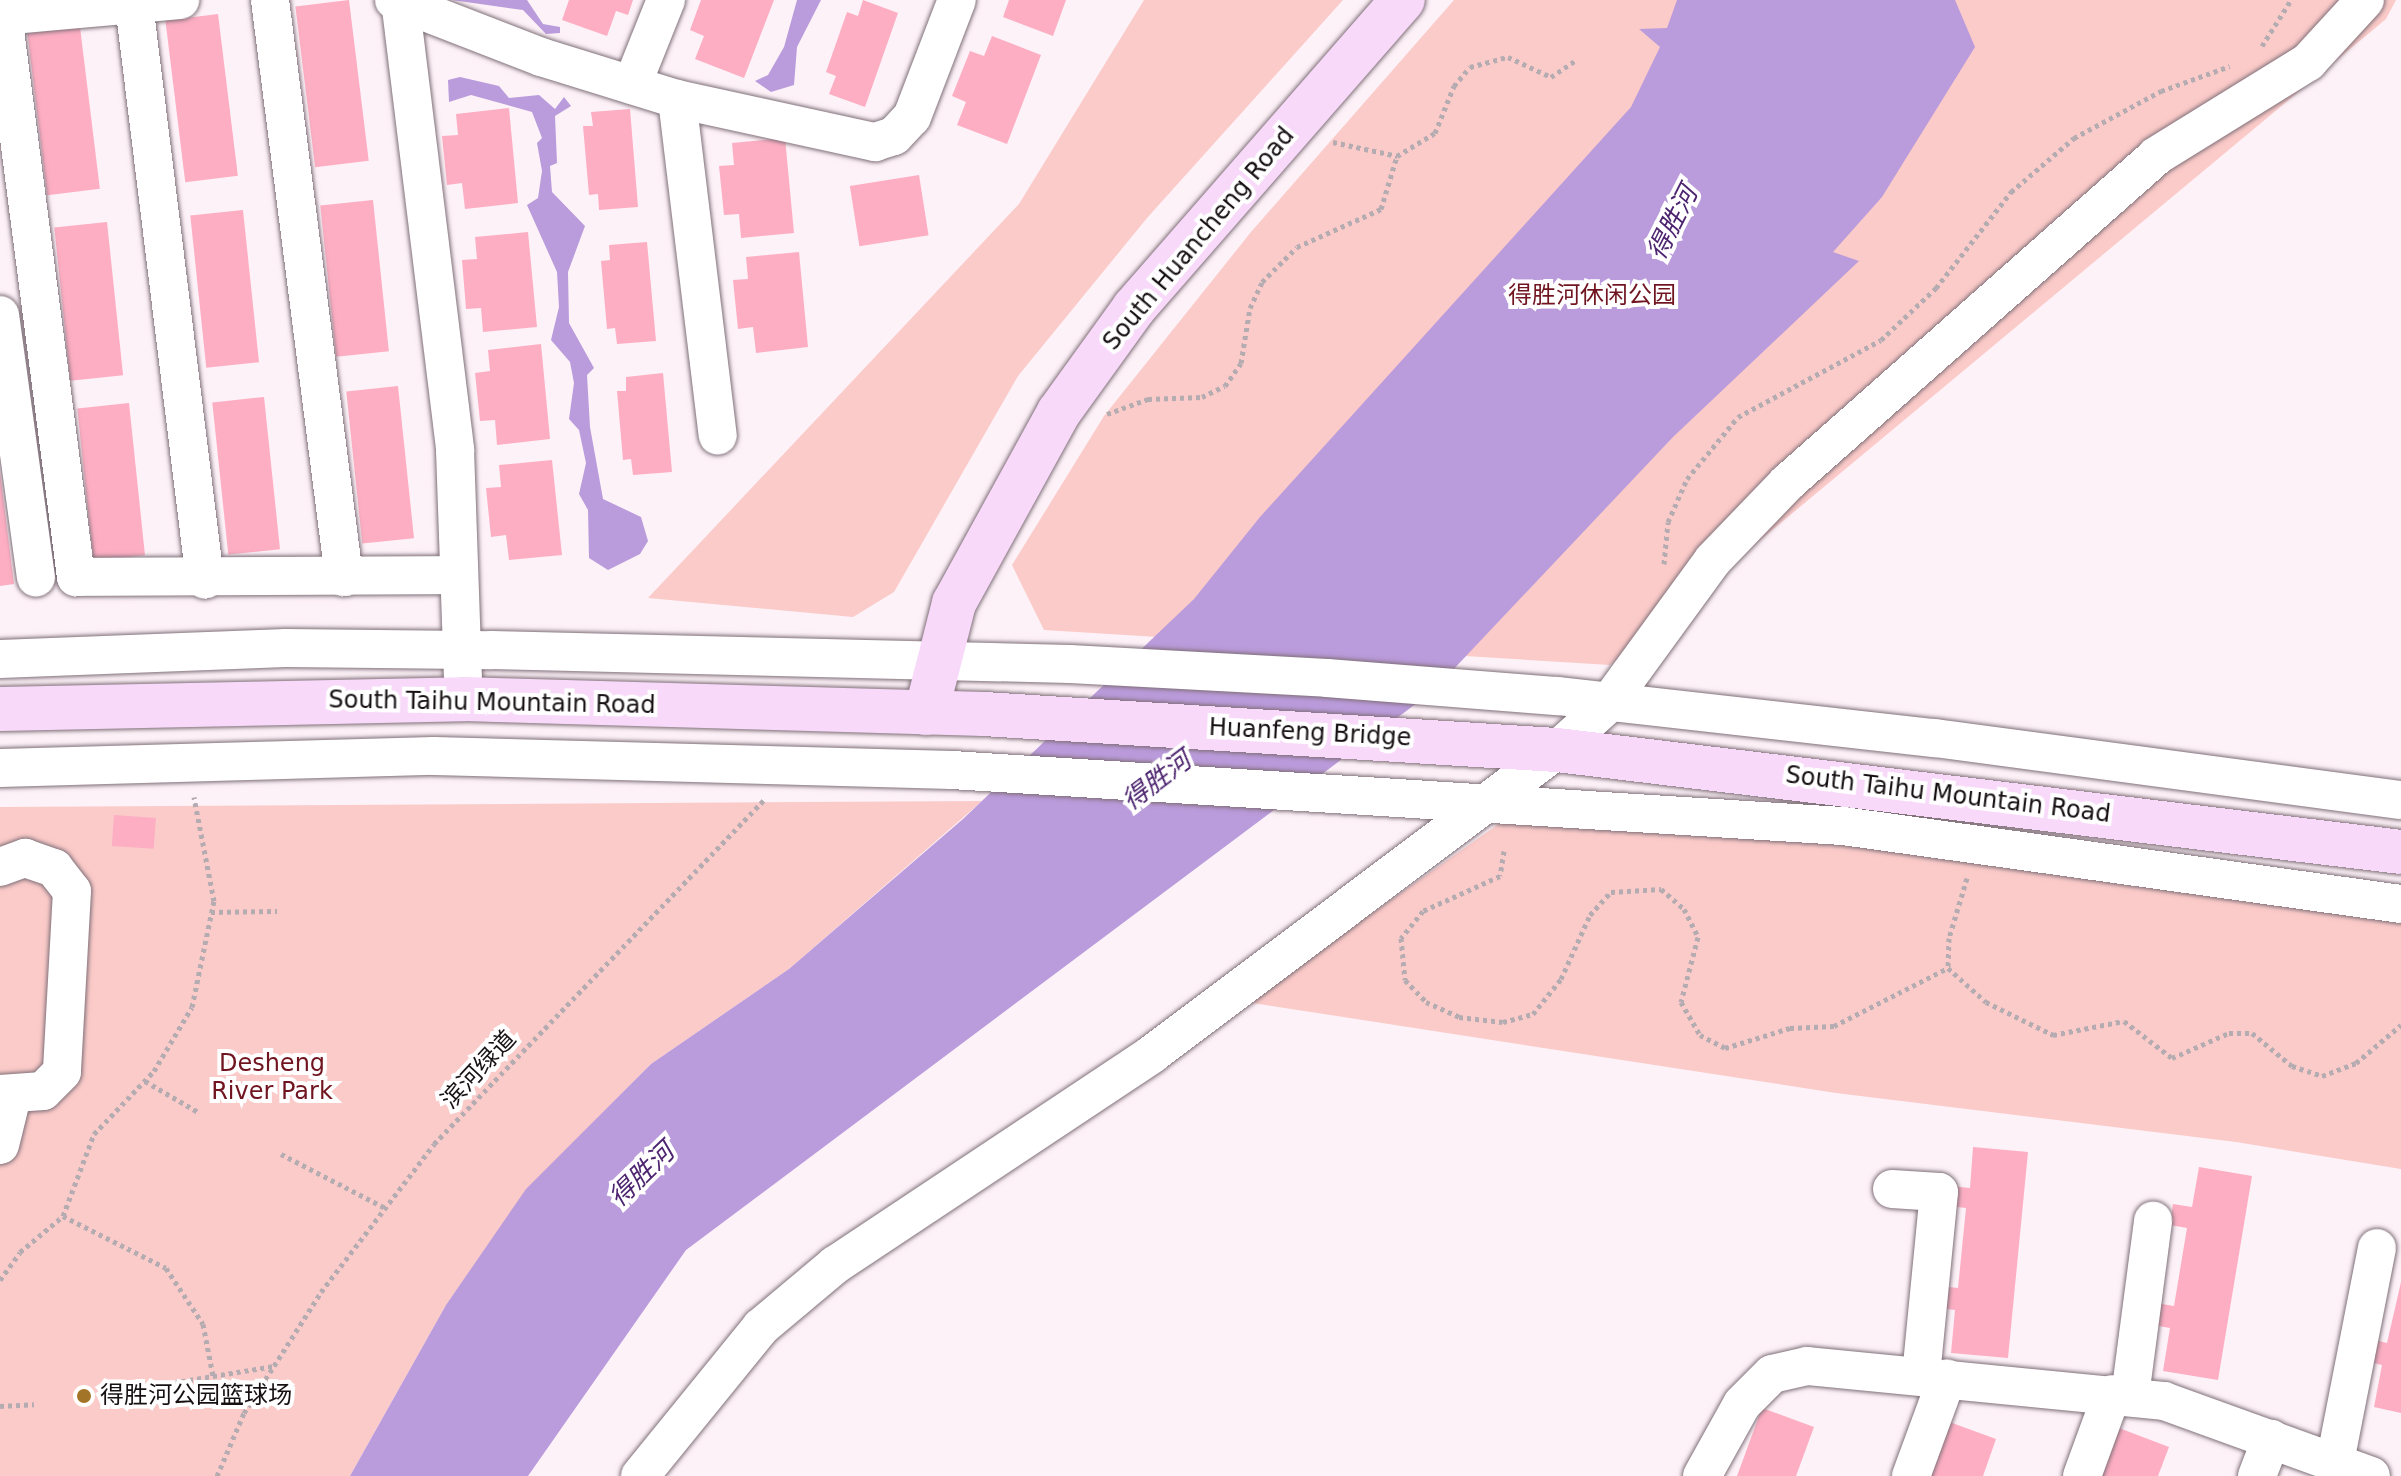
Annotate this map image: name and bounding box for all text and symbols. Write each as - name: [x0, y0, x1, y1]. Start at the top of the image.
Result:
- street label: South Huancheng Road: [1097, 122, 1301, 356]
- water label: 得胜河: [1641, 181, 1705, 265]
- park label: 得胜河休闲公园: [1508, 282, 1676, 310]
- street label: South Taihu Mountain Road: [328, 686, 656, 720]
- street label: Huanfeng Bridge: [1208, 713, 1412, 753]
- water label: 得胜河: [1116, 745, 1198, 817]
- street label: South Taihu Mountain Road: [1784, 761, 2112, 829]
- street label: 滨河绿道: [436, 1025, 522, 1115]
- park label: Desheng River Park: [211, 1050, 333, 1106]
- water label: 得胜河: [603, 1137, 681, 1213]
- place label: 得胜河公园篮球场: [100, 1382, 292, 1410]
- marker: 得胜河公园篮球场: [75, 1387, 93, 1405]

